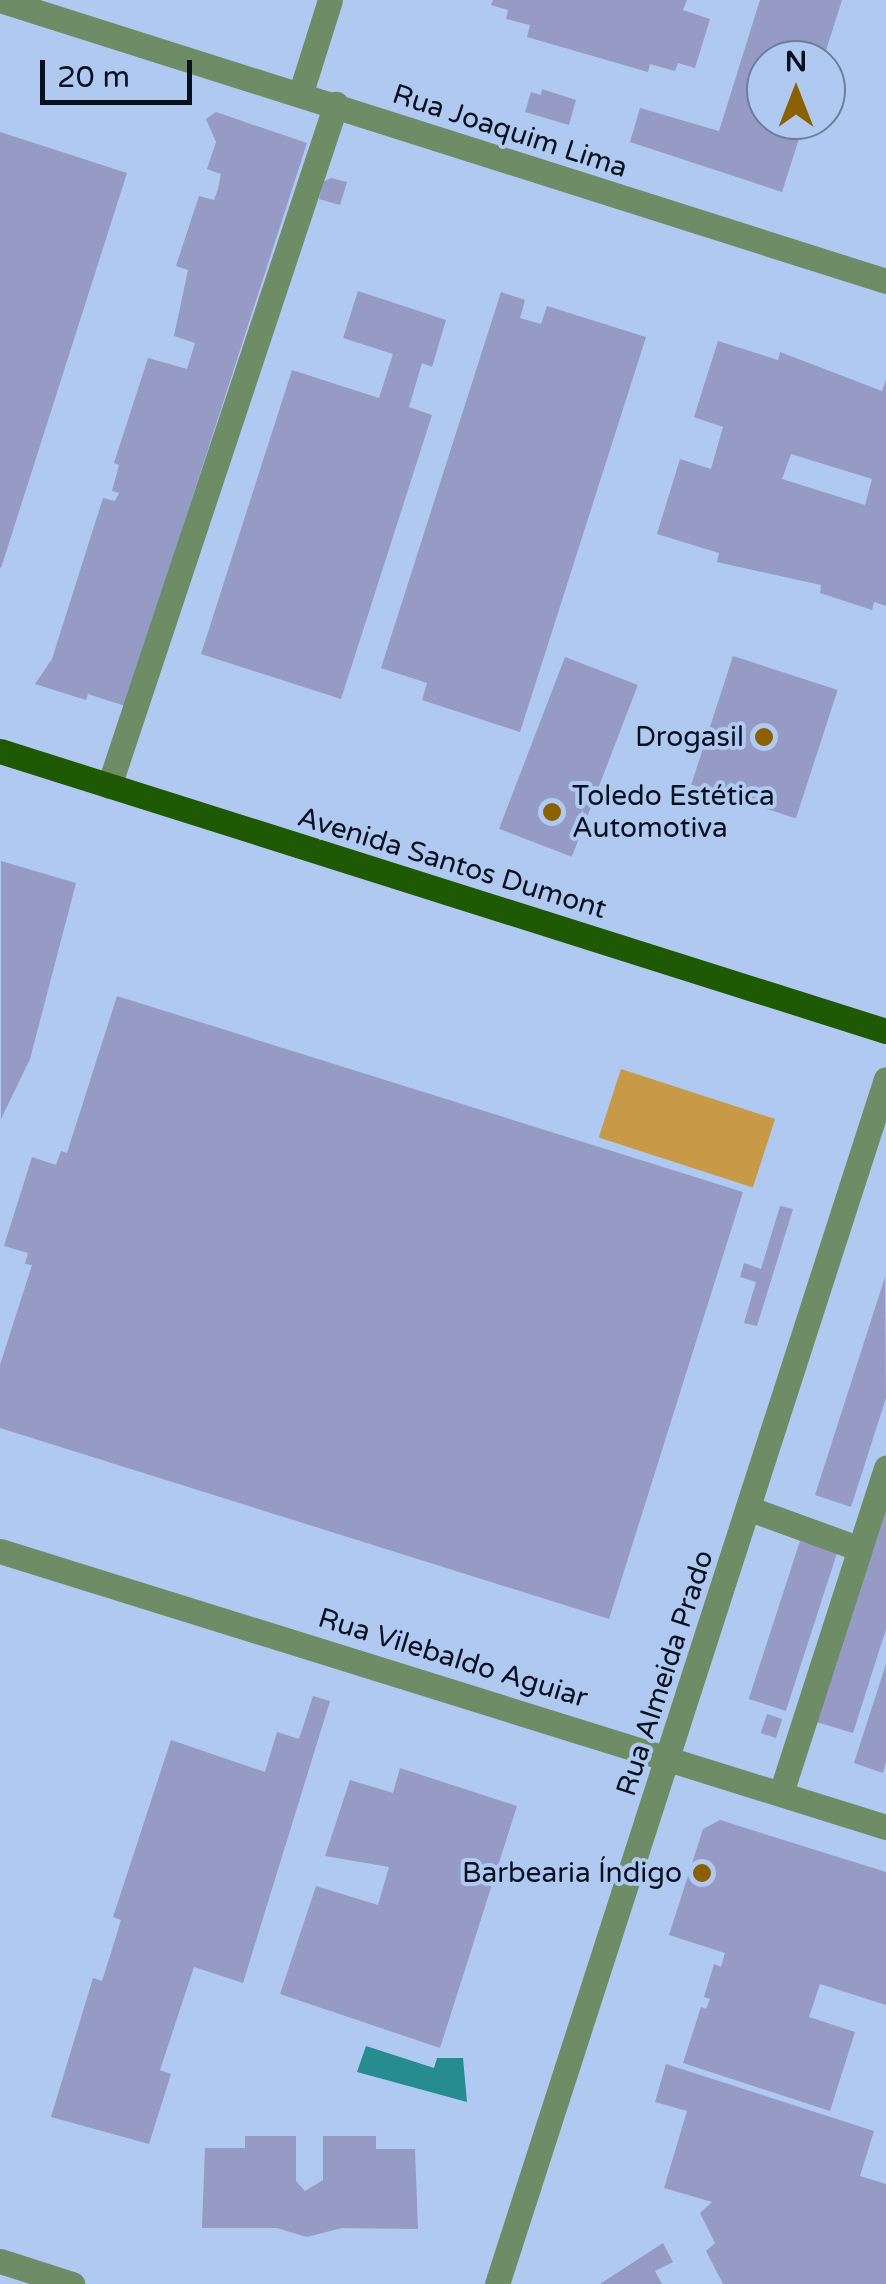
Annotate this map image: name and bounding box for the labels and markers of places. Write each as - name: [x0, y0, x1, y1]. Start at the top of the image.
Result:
- place label: Drogasil: [635, 720, 744, 754]
- marker: Drogasil: [753, 726, 775, 748]
- place label: Toledo Estética Automotiva: [572, 779, 775, 845]
- marker: Toledo Estética Automotiva: [541, 801, 563, 823]
- place label: Barbearia Índigo: [462, 1856, 682, 1890]
- marker: Barbearia Índigo: [691, 1862, 713, 1884]

